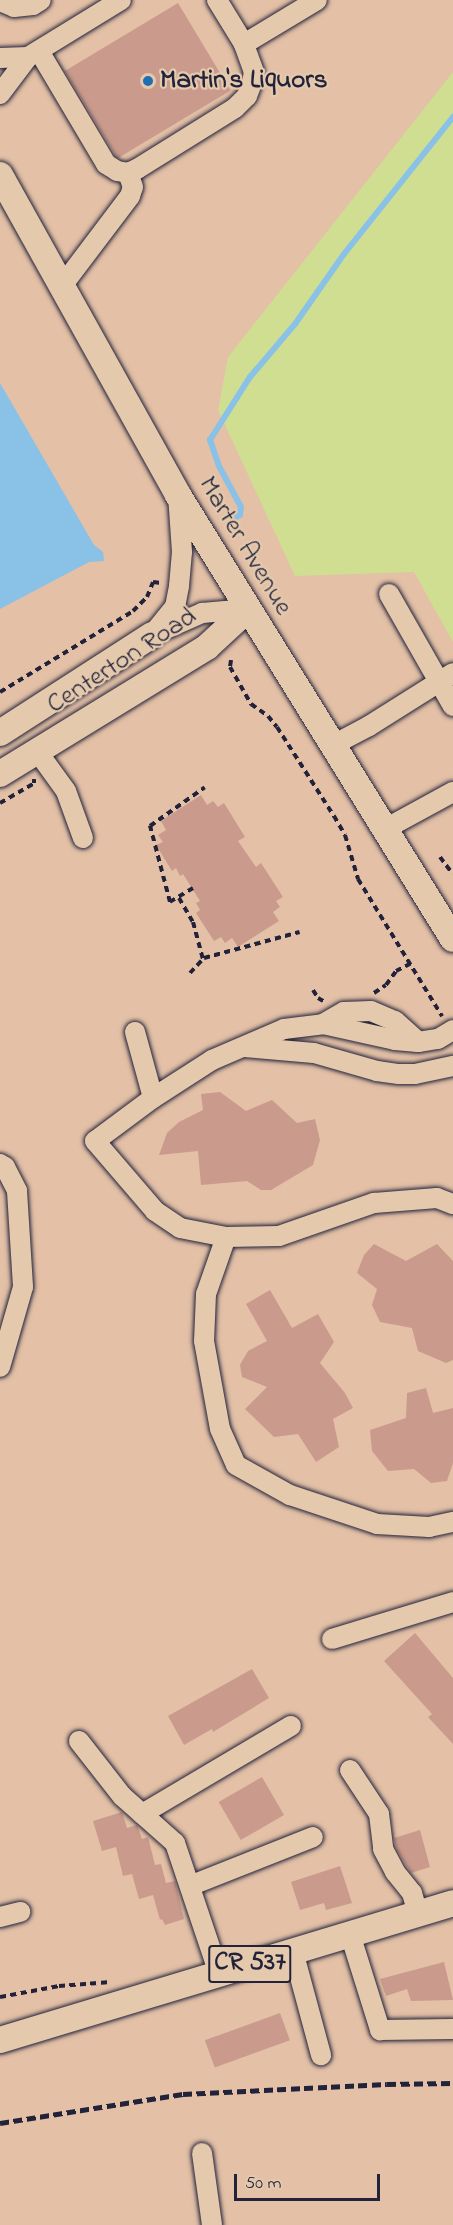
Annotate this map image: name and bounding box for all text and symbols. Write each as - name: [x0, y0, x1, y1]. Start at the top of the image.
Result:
- place label: Martin's Liquors: [160, 65, 327, 97]
- marker: Martin's Liquors: [141, 74, 155, 88]
- street label: Marter Avenue: [191, 471, 299, 621]
- street label: Centerton Road: [41, 601, 203, 721]
- road number: CR 537: [208, 1941, 292, 1987]
- scale bar: [237, 2162, 382, 2200]
- text: 50 m: [245, 2171, 282, 2197]

